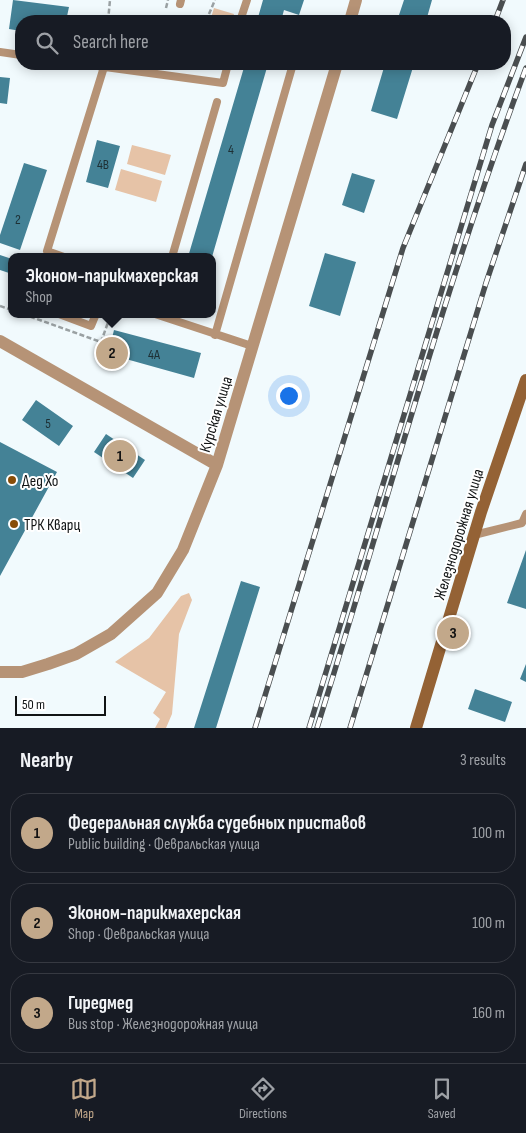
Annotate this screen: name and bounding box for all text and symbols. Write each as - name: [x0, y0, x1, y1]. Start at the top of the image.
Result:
- search box: [15, 15, 511, 70]
- icon: search: [33, 29, 61, 57]
- text: Search here: [73, 31, 149, 54]
- house number: 4: [228, 141, 234, 158]
- house number: 4В: [97, 156, 109, 173]
- house number: 2: [15, 211, 21, 228]
- popup: [8, 253, 216, 318]
- text: Эконом-парикмахерская: [26, 265, 198, 288]
- text: Shop: [26, 288, 52, 307]
- pin: 2: [96, 334, 128, 372]
- house number: 4А: [148, 346, 161, 363]
- street label: Курская улица: [196, 374, 237, 455]
- your location: [276, 383, 302, 409]
- house number: 5: [45, 415, 51, 432]
- pin: 1: [104, 437, 136, 475]
- street label: Железнодорожная улица: [430, 467, 488, 602]
- place label: Дед Хо: [22, 472, 58, 491]
- marker: Дед Хо: [6, 474, 18, 486]
- place label: ТРК Кварц: [24, 516, 80, 535]
- marker: ТРК Кварц: [8, 518, 20, 530]
- pin: 3: [437, 614, 469, 652]
- scale bar: [15, 693, 106, 716]
- text: 50 m: [22, 696, 45, 713]
- text: Nearby: [20, 748, 73, 773]
- text: 3 results: [460, 751, 506, 770]
- text: Федеральная служба судебных приставов: [68, 812, 366, 835]
- text: 1: [34, 824, 40, 843]
- text: 100 m: [472, 824, 505, 843]
- text: Public building · Февральская улица: [68, 835, 260, 854]
- text: Эконом-парикмахерская: [68, 902, 241, 925]
- text: 2: [33, 914, 41, 933]
- text: 100 m: [472, 914, 505, 933]
- text: Shop · Февральская улица: [68, 925, 209, 944]
- text: Гиредмед: [68, 992, 133, 1015]
- text: 3: [33, 1004, 41, 1023]
- text: 160 m: [472, 1004, 505, 1023]
- text: Bus stop · Железнодорожная улица: [68, 1015, 258, 1034]
- tab: Map: [70, 1075, 98, 1122]
- tab: Directions: [239, 1075, 287, 1122]
- tab: Saved: [428, 1075, 456, 1122]

